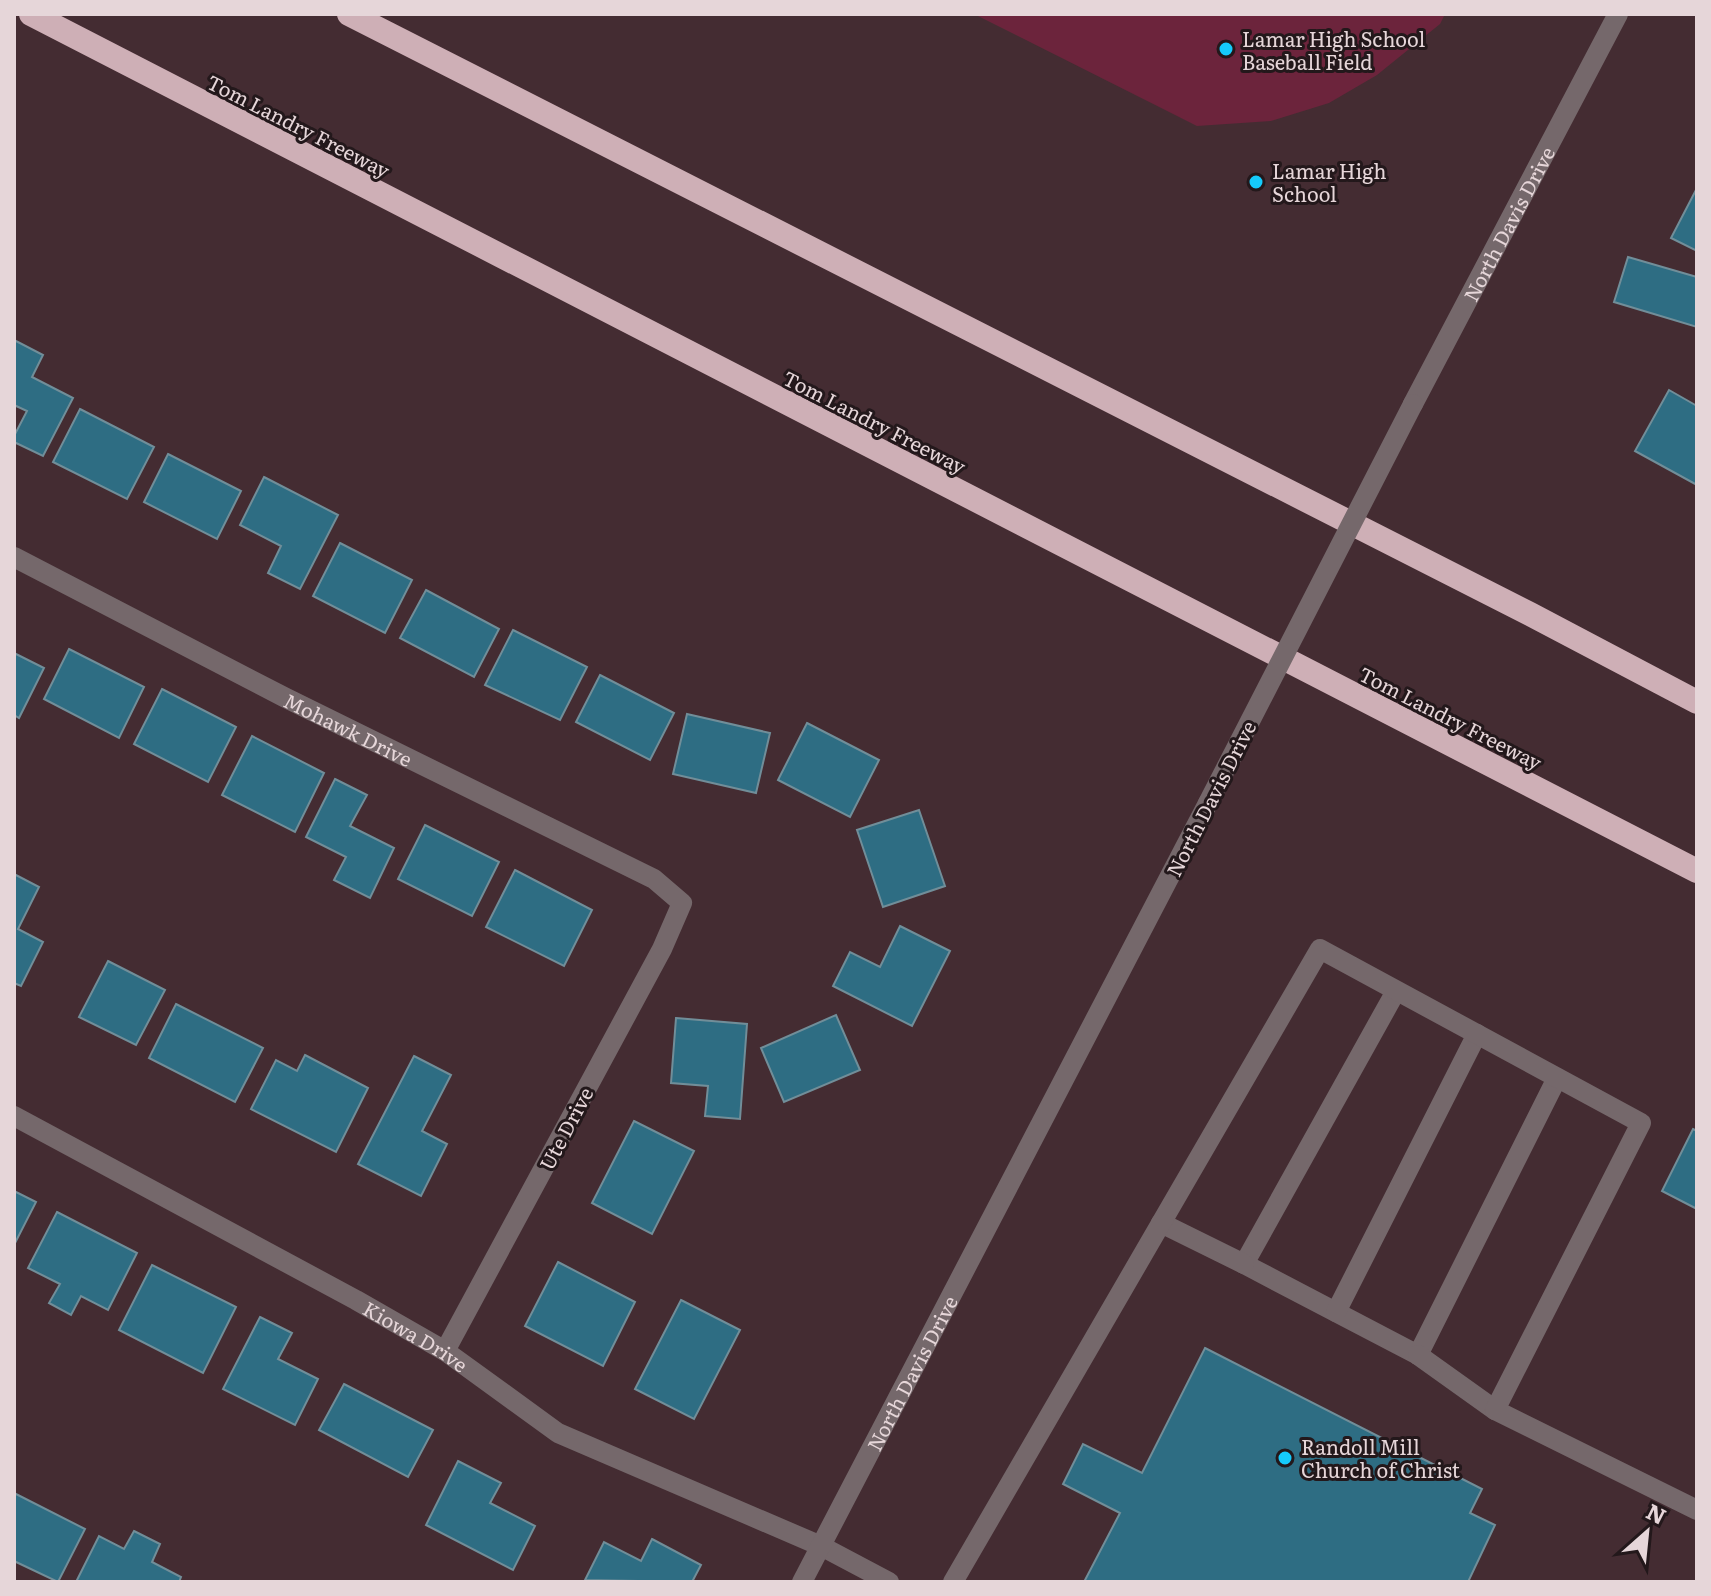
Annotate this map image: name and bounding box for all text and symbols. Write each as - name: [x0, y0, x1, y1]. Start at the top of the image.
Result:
- place label: Lamar High School Baseball Field: [1242, 23, 1425, 76]
- marker: Lamar High School Baseball Field: [1217, 40, 1235, 58]
- street label: Tom Landry Freeway: [202, 66, 396, 184]
- street label: North Davis Drive: [1455, 141, 1561, 306]
- place label: Lamar High School: [1272, 155, 1386, 208]
- marker: Lamar High School: [1247, 173, 1265, 191]
- street label: Tom Landry Freeway: [778, 362, 972, 480]
- street label: Tom Landry Freeway: [1354, 658, 1548, 776]
- street label: Mohawk Drive: [279, 684, 418, 773]
- street label: North Davis Drive: [1158, 715, 1262, 881]
- street label: Ute Drive: [531, 1081, 599, 1175]
- street label: North Davis Drive: [858, 1290, 964, 1456]
- street label: Kiowa Drive: [358, 1292, 475, 1378]
- place label: Randoll Mill Church of Christ: [1301, 1431, 1460, 1484]
- marker: Randoll Mill Church of Christ: [1276, 1449, 1294, 1467]
- north arrow: [1607, 1492, 1687, 1572]
- text: N: [1641, 1494, 1672, 1532]

